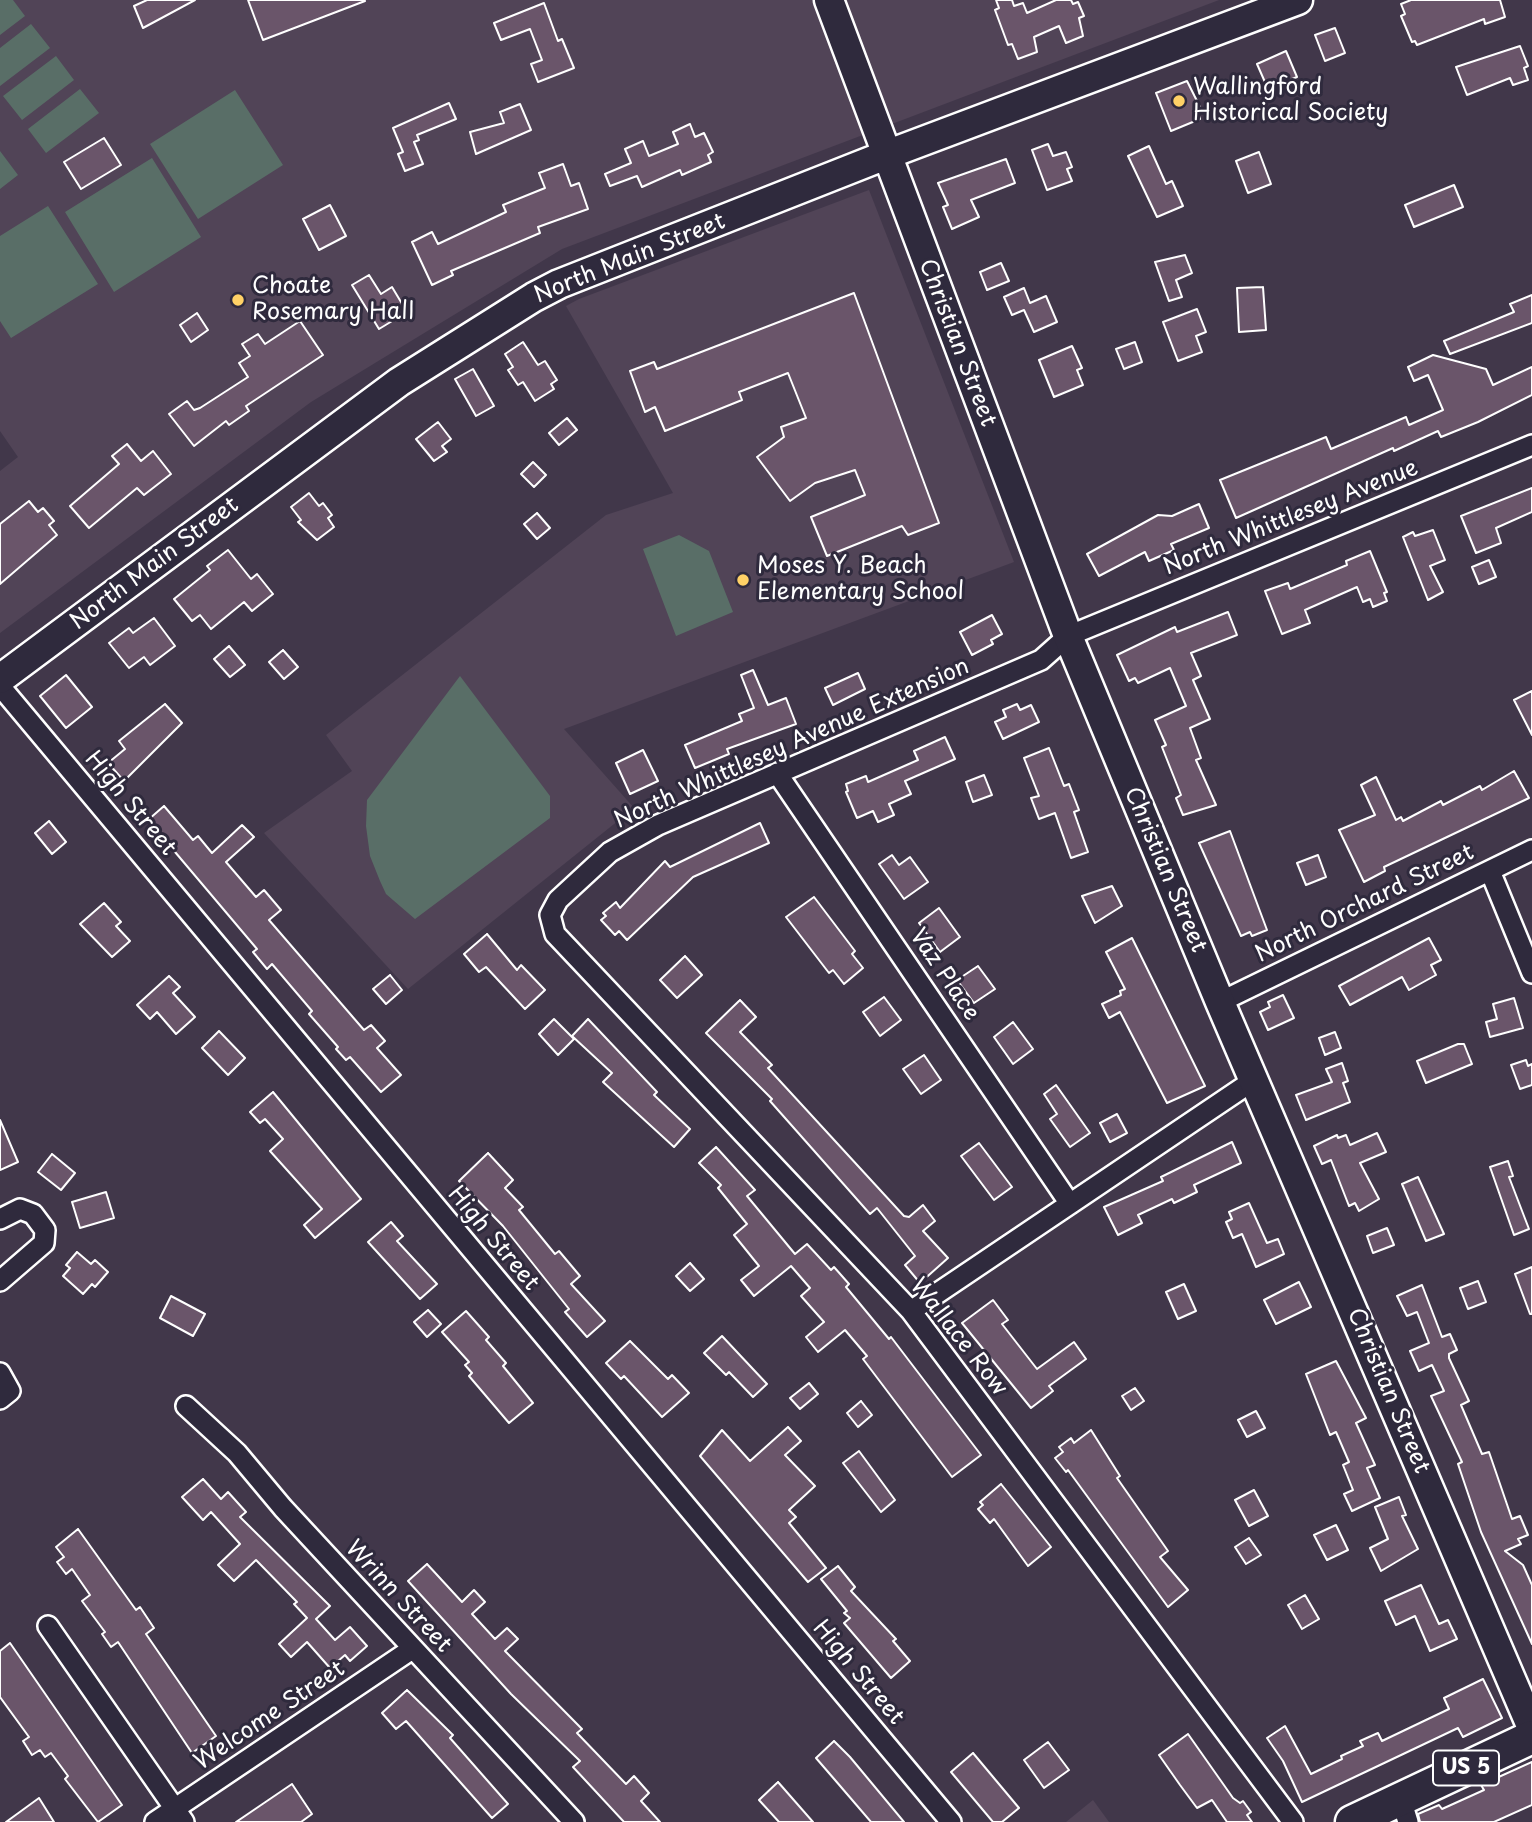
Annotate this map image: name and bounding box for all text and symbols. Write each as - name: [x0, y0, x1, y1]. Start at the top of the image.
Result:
- place label: Wallingford Historical Society: [1193, 74, 1389, 128]
- marker: Wallingford Historical Society: [1171, 93, 1187, 109]
- street label: North Main Street: [531, 208, 729, 310]
- street label: Christian Street: [912, 255, 1002, 431]
- place label: Choate Rosemary Hall: [252, 273, 414, 327]
- marker: Choate Rosemary Hall: [230, 292, 246, 308]
- street label: North Whittlesey Avenue: [1160, 454, 1422, 582]
- street label: North Main Street: [65, 492, 245, 636]
- place label: Moses Y. Beach Elementary School: [757, 553, 964, 607]
- marker: Moses Y. Beach Elementary School: [735, 572, 751, 588]
- street label: North Whittlesey Avenue Extension: [610, 653, 974, 835]
- street label: High Street: [79, 746, 181, 862]
- street label: Christian Street: [1118, 783, 1212, 957]
- street label: North Orchard Street: [1251, 839, 1479, 969]
- street label: Vaz Place: [903, 924, 985, 1026]
- street label: High Street: [442, 1181, 544, 1297]
- street label: Wallace Row: [904, 1273, 1012, 1401]
- street label: Christian Street: [1341, 1304, 1435, 1478]
- street label: Wrinn Street: [339, 1535, 457, 1659]
- street label: High Street: [807, 1615, 909, 1731]
- street label: Welcome Street: [190, 1655, 350, 1777]
- road number: US 5: [1433, 1750, 1499, 1786]

